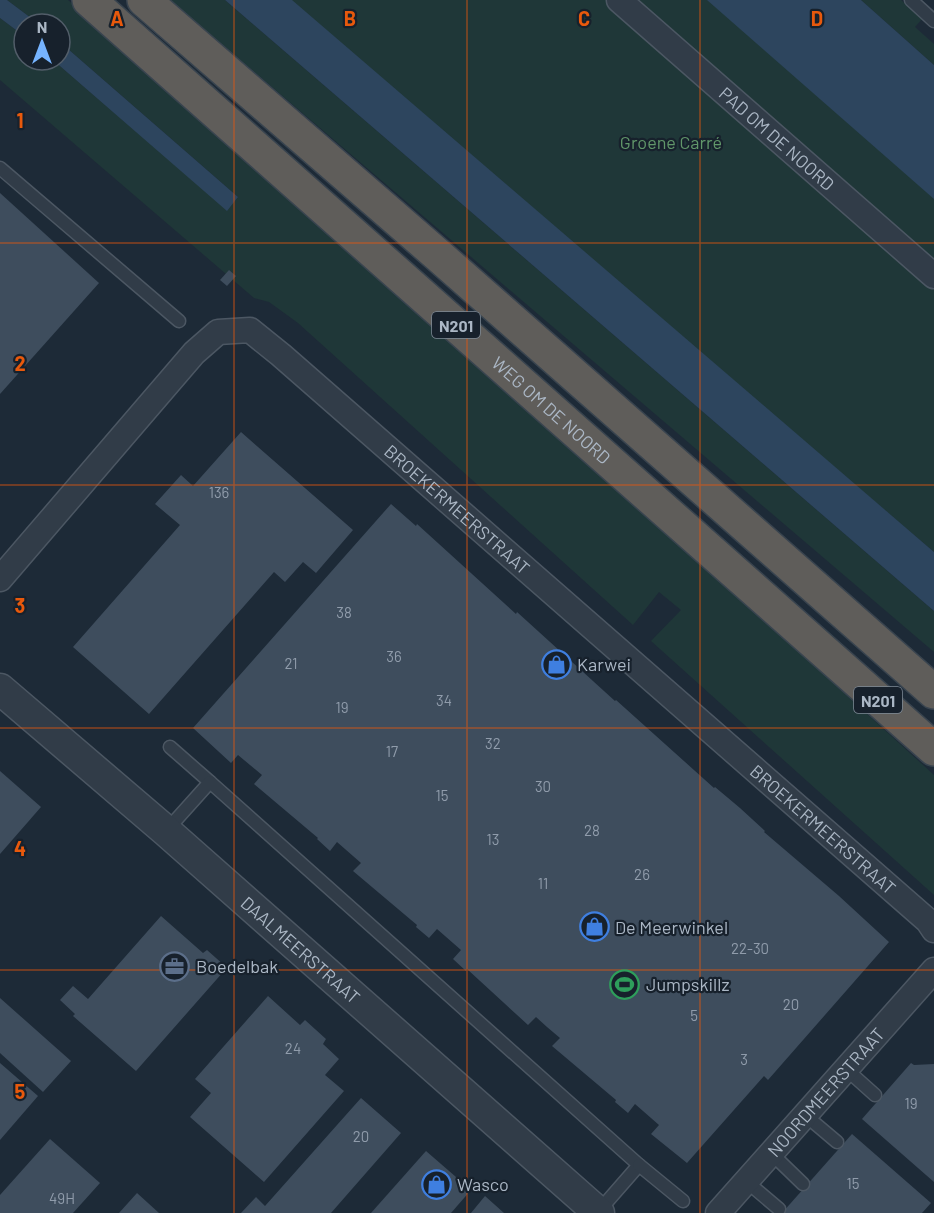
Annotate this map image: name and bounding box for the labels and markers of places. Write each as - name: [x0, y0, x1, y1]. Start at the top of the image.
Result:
- shop icon: Karwei: [540, 648, 572, 680]
- place label: Karwei: [577, 653, 631, 675]
- shop icon: De Meerwinkel: [578, 911, 610, 943]
- place label: De Meerwinkel: [615, 916, 728, 938]
- office icon: Boedelbak: [159, 950, 191, 982]
- place label: Boedelbak: [196, 955, 278, 977]
- sports icon: Jumpskillz: [609, 968, 641, 1000]
- place label: Jumpskillz: [646, 973, 729, 995]
- shop icon: Wasco: [420, 1168, 452, 1200]
- place label: Wasco: [457, 1173, 509, 1195]

